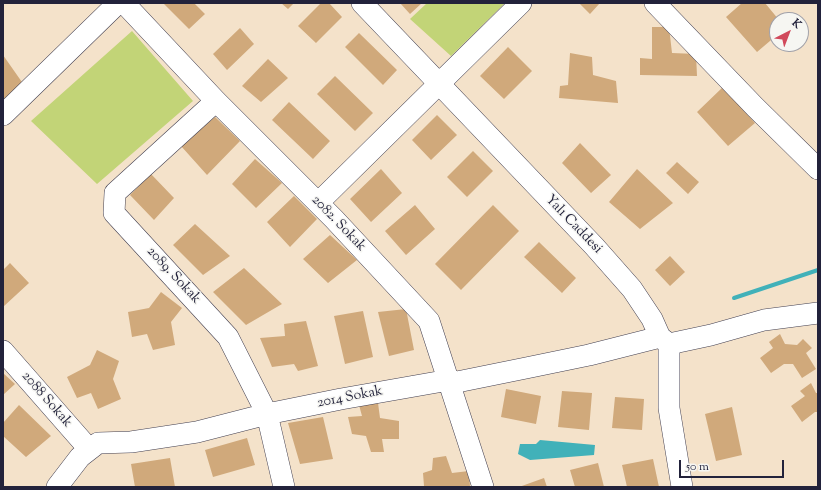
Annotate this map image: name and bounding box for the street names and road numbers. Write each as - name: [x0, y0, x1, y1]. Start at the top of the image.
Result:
- street label: 2082. Sokak: [307, 192, 369, 256]
- street label: Yalı Caddesi: [541, 192, 605, 258]
- street label: 2089. Sokak: [142, 244, 204, 308]
- street label: 2088 Sokak: [17, 369, 75, 431]
- street label: 2014 Sokak: [316, 383, 384, 413]

